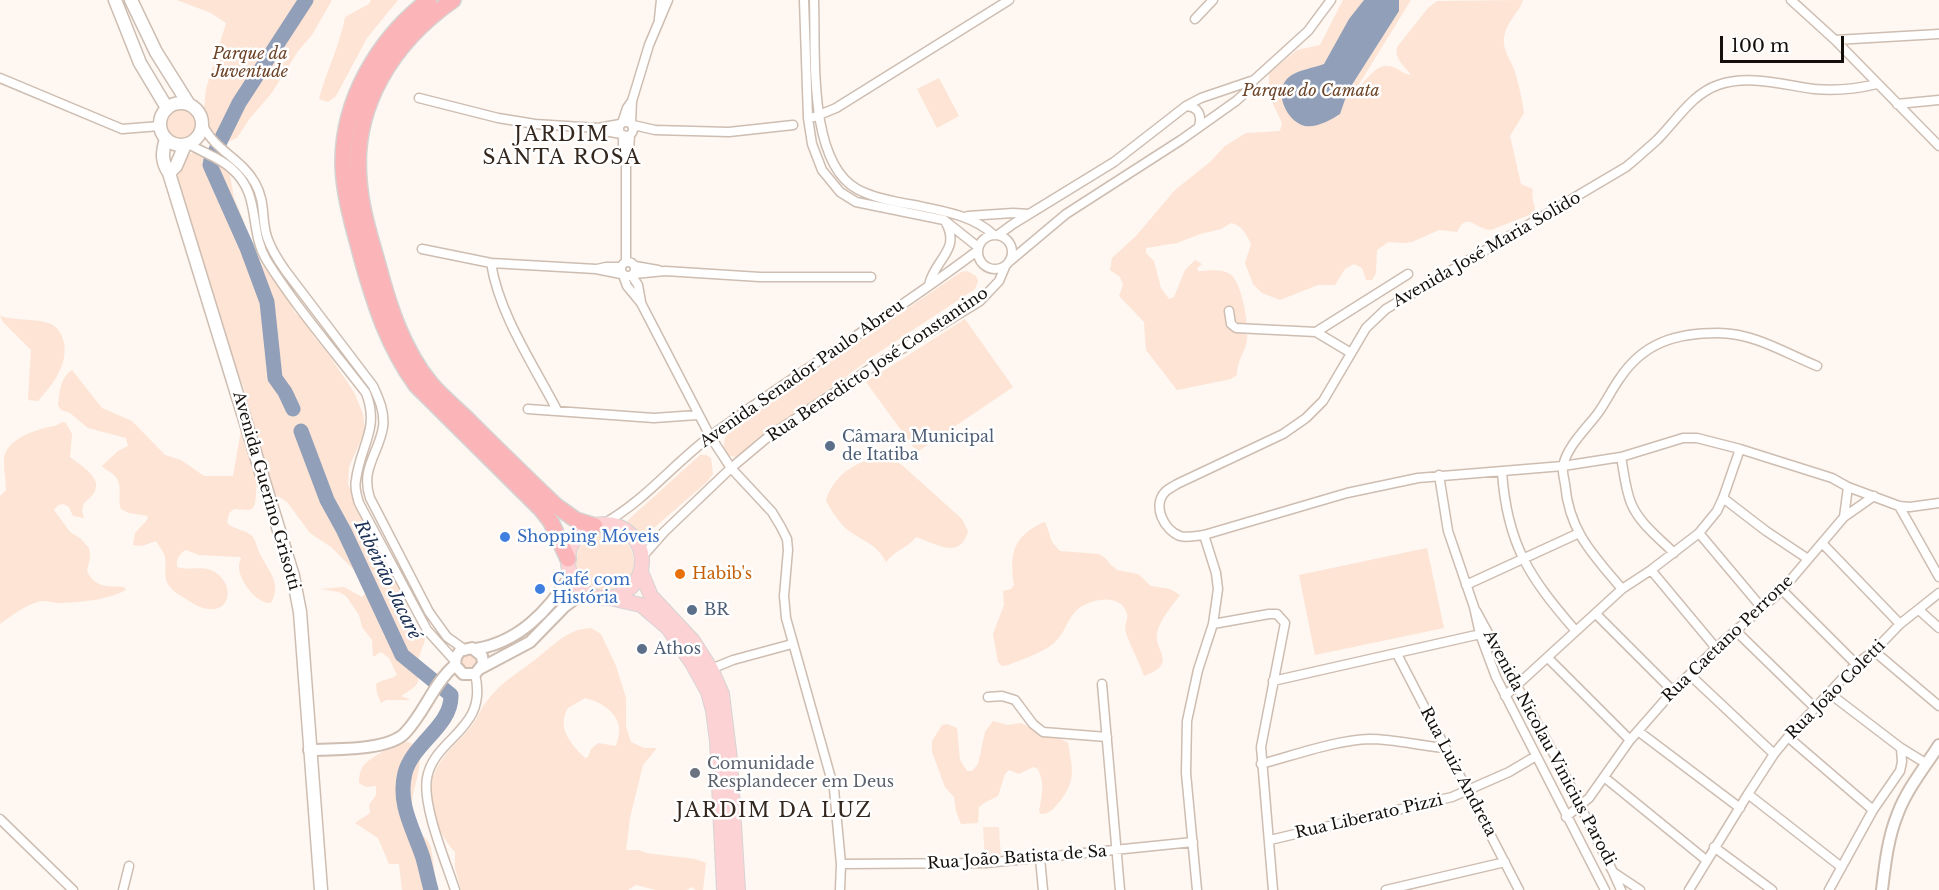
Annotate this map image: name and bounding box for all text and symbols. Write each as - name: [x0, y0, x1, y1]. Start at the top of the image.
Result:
- scale bar: [1723, 24, 1848, 62]
- text: 100 m: [1731, 35, 1789, 57]
- park label: Parque da Juventude: [212, 44, 288, 82]
- park label: Parque do Camata: [1242, 81, 1380, 101]
- district label: JARDIM SANTA ROSA: [482, 123, 642, 170]
- street label: Avenida José Maria Solido: [1390, 188, 1584, 312]
- street label: Rua Benedicto José Constantino: [764, 284, 992, 446]
- street label: Avenida Senador Paulo Abreu: [696, 296, 908, 452]
- street label: Avenida Guerino Grisotti: [228, 389, 304, 593]
- place label: Câmara Municipal de Itatiba: [842, 427, 994, 465]
- marker: Câmara Municipal de Itatiba: [823, 439, 837, 453]
- water label: Ribeirão Jacaré: [349, 517, 425, 643]
- place label: Shopping Móveis: [517, 527, 660, 547]
- marker: Shopping Móveis: [498, 530, 512, 544]
- place label: Habib's: [692, 564, 752, 584]
- marker: Habib's: [673, 567, 687, 581]
- place label: Café com História: [552, 570, 630, 608]
- street label: Rua Caetano Perrone: [1659, 572, 1797, 706]
- marker: Café com História: [533, 582, 547, 596]
- place label: BR: [704, 600, 729, 620]
- marker: BR: [685, 603, 699, 617]
- street label: Avenida Nicolau Vinicius Parodi: [1479, 627, 1619, 869]
- street label: Rua João Coletti: [1782, 636, 1890, 744]
- place label: Athos: [654, 639, 701, 659]
- marker: Athos: [635, 642, 649, 656]
- street label: Rua Luiz Andreta: [1416, 704, 1500, 840]
- place label: Comunidade Resplandecer em Deus: [707, 754, 894, 792]
- marker: Comunidade Resplandecer em Deus: [688, 766, 702, 780]
- street label: Rua Liberato Pizzi: [1293, 791, 1445, 843]
- district label: JARDIM DA LUZ: [676, 799, 872, 823]
- street label: Rua João Batista de Sa: [926, 842, 1108, 874]

